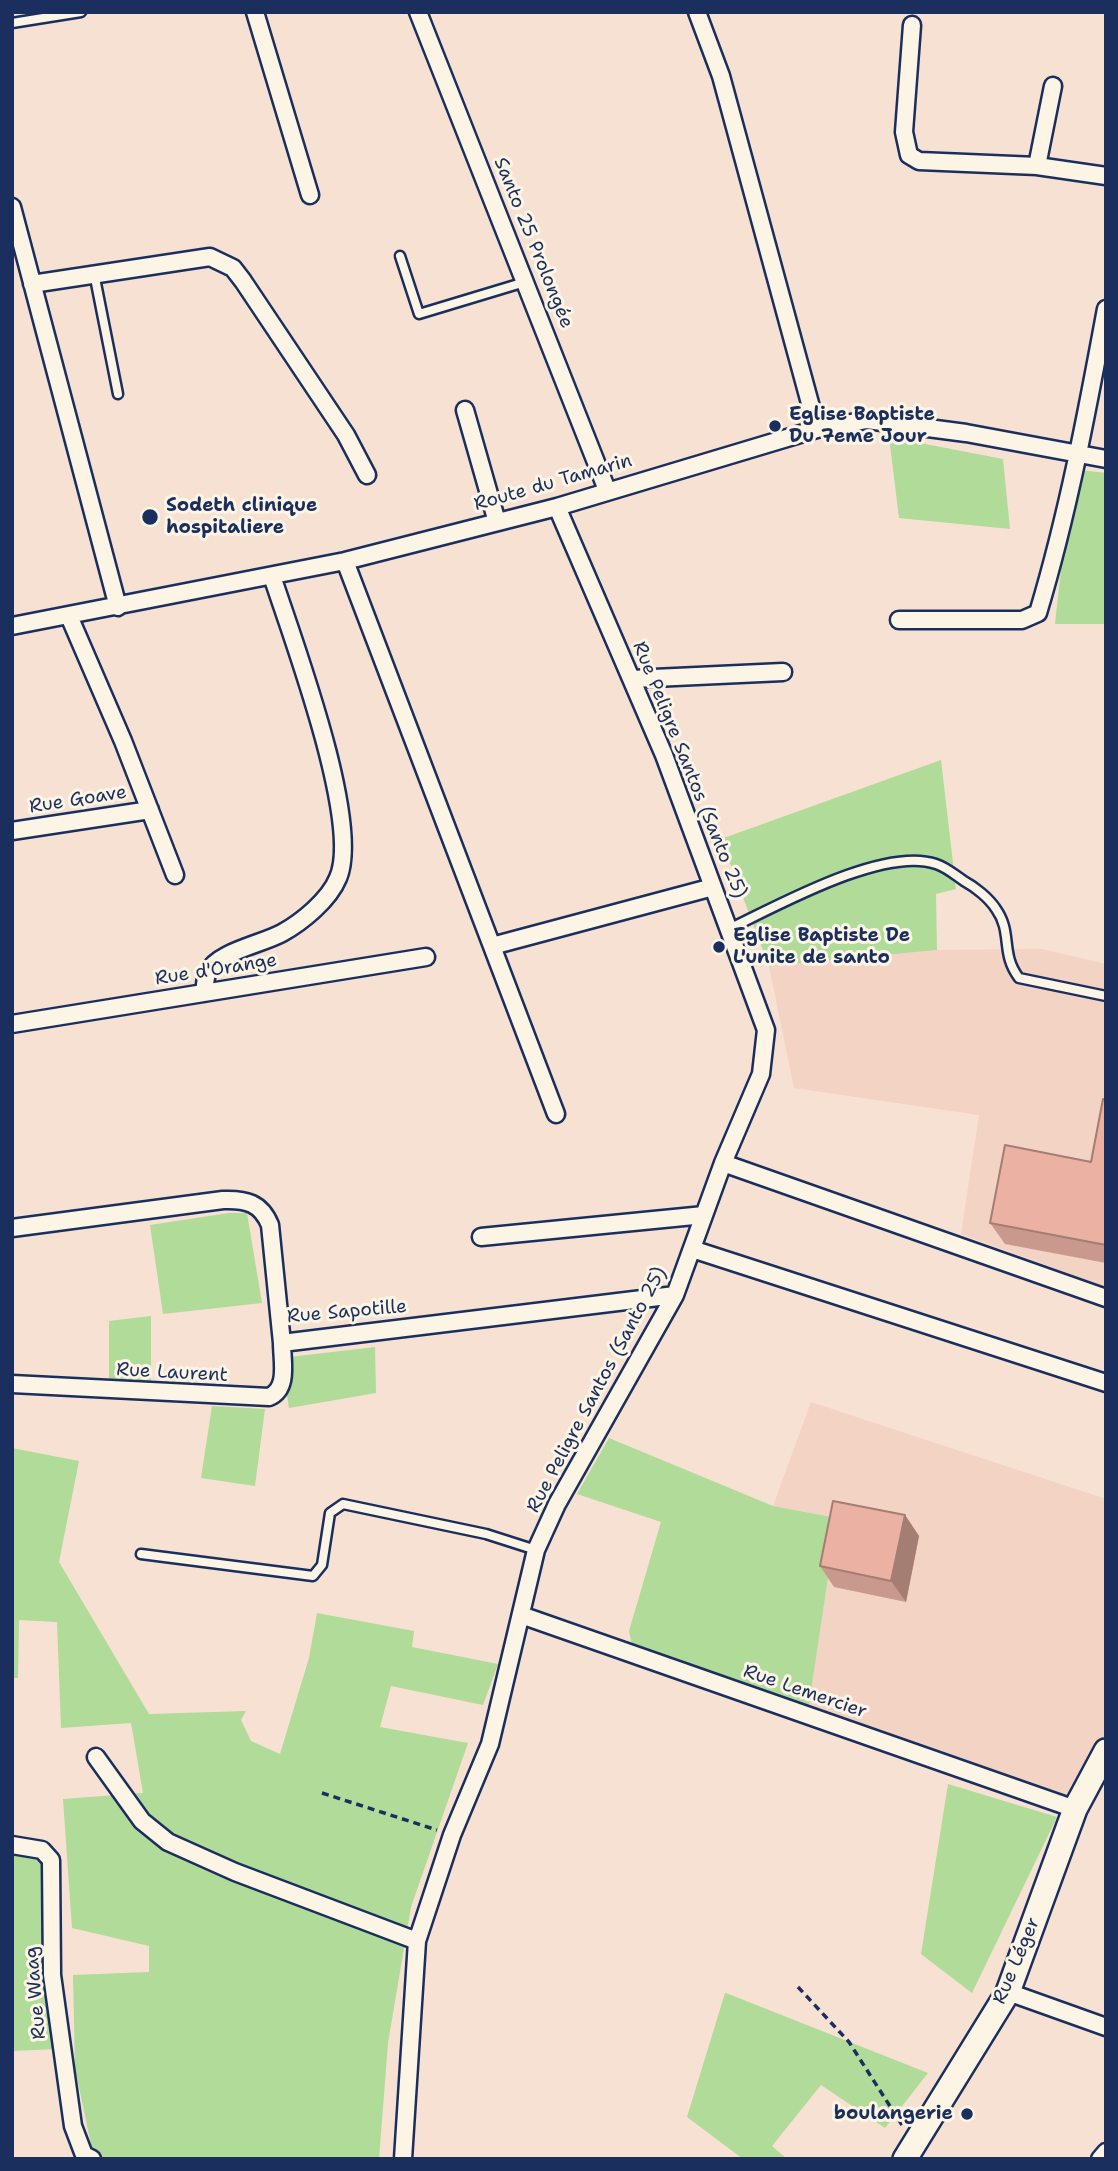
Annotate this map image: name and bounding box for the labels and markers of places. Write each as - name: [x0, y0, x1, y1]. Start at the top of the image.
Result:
- place label: Eglise Baptiste Du 7eme Jour: [789, 404, 935, 448]
- marker: Eglise Baptiste Du 7eme Jour: [767, 418, 783, 434]
- place label: Sodeth clinique hospitaliere: [166, 495, 317, 539]
- marker: Sodeth clinique hospitaliere: [140, 507, 160, 527]
- place label: Eglise Baptiste De L'unite de santo: [733, 925, 910, 969]
- marker: Eglise Baptiste De L'unite de santo: [711, 939, 727, 955]
- place label: boulangerie: [834, 2103, 953, 2125]
- marker: boulangerie: [959, 2106, 975, 2122]

